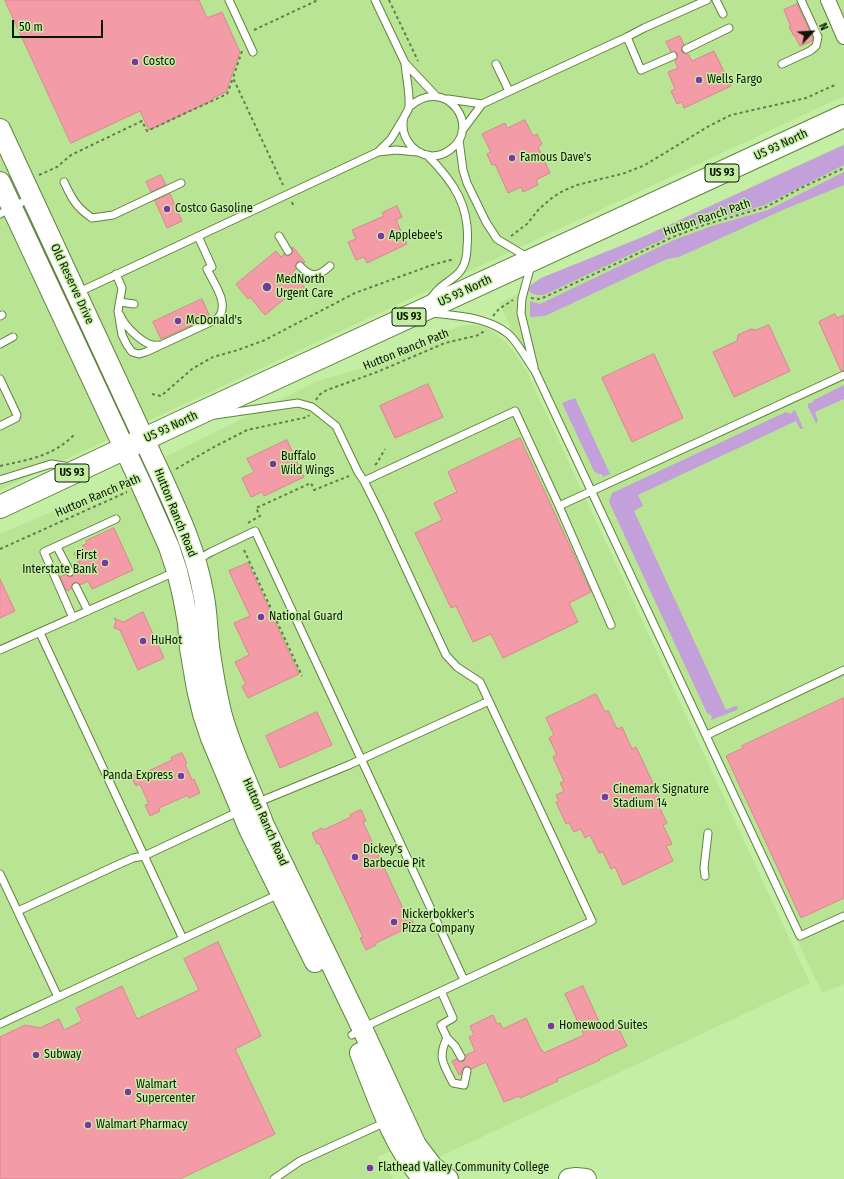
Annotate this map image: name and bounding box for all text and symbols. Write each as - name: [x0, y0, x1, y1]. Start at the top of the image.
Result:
- scale bar: [14, 12, 105, 38]
- north arrow: [792, 12, 832, 52]
- text: 50 m: [19, 20, 43, 34]
- text: N: [816, 21, 831, 32]
- place label: Costco: [143, 55, 175, 69]
- marker: Costco: [130, 57, 140, 67]
- place label: Wells Fargo: [707, 73, 762, 87]
- marker: Wells Fargo: [694, 75, 704, 85]
- street label: US 93 North: [752, 126, 810, 164]
- place label: Famous Dave's: [520, 151, 591, 165]
- marker: Famous Dave's: [507, 153, 517, 163]
- road number: US 93: [705, 164, 739, 182]
- street label: Hutton Ranch Path: [661, 196, 753, 240]
- place label: Costco Gasoline: [175, 202, 253, 216]
- marker: Costco Gasoline: [162, 204, 172, 214]
- place label: Applebee's: [389, 229, 443, 243]
- marker: Applebee's: [376, 231, 386, 241]
- street label: Old Reserve Drive: [47, 242, 97, 326]
- street label: US 93 North: [436, 272, 494, 310]
- place label: MedNorth Urgent Care: [276, 273, 333, 301]
- marker: MedNorth Urgent Care: [261, 281, 273, 293]
- road number: US 93: [392, 308, 426, 326]
- place label: McDonald's: [186, 314, 242, 328]
- marker: McDonald's: [173, 316, 183, 326]
- street label: Hutton Ranch Path: [361, 326, 451, 374]
- street label: US 93 North: [142, 408, 200, 446]
- place label: Buffalo Wild Wings: [281, 450, 334, 478]
- marker: Buffalo Wild Wings: [268, 459, 278, 469]
- road number: US 93: [55, 464, 89, 482]
- street label: Hutton Ranch Road: [151, 467, 199, 559]
- street label: Hutton Ranch Path: [53, 472, 143, 520]
- place label: First Interstate Bank: [22, 549, 97, 577]
- marker: First Interstate Bank: [100, 558, 110, 568]
- place label: National Guard: [269, 610, 343, 624]
- marker: National Guard: [256, 612, 266, 622]
- place label: HuHot: [151, 634, 182, 648]
- marker: HuHot: [138, 636, 148, 646]
- place label: Panda Express: [103, 769, 173, 783]
- marker: Panda Express: [176, 771, 186, 781]
- street label: Hutton Ranch Road: [239, 776, 291, 868]
- place label: Cinemark Signature Stadium 14: [613, 783, 709, 811]
- marker: Cinemark Signature Stadium 14: [600, 792, 610, 802]
- place label: Dickey's Barbecue Pit: [363, 843, 425, 871]
- marker: Dickey's Barbecue Pit: [350, 852, 360, 862]
- place label: Nickerbokker's Pizza Company: [402, 908, 474, 936]
- marker: Nickerbokker's Pizza Company: [389, 917, 399, 927]
- place label: Homewood Suites: [559, 1019, 648, 1033]
- marker: Homewood Suites: [546, 1021, 556, 1031]
- place label: Subway: [44, 1048, 81, 1062]
- marker: Subway: [31, 1050, 41, 1060]
- place label: Walmart Supercenter: [136, 1078, 195, 1106]
- marker: Walmart Supercenter: [123, 1087, 133, 1097]
- place label: Walmart Pharmacy: [96, 1118, 188, 1132]
- marker: Walmart Pharmacy: [83, 1120, 93, 1130]
- place label: Flathead Valley Community College: [378, 1161, 549, 1175]
- marker: Flathead Valley Community College: [365, 1163, 375, 1173]

